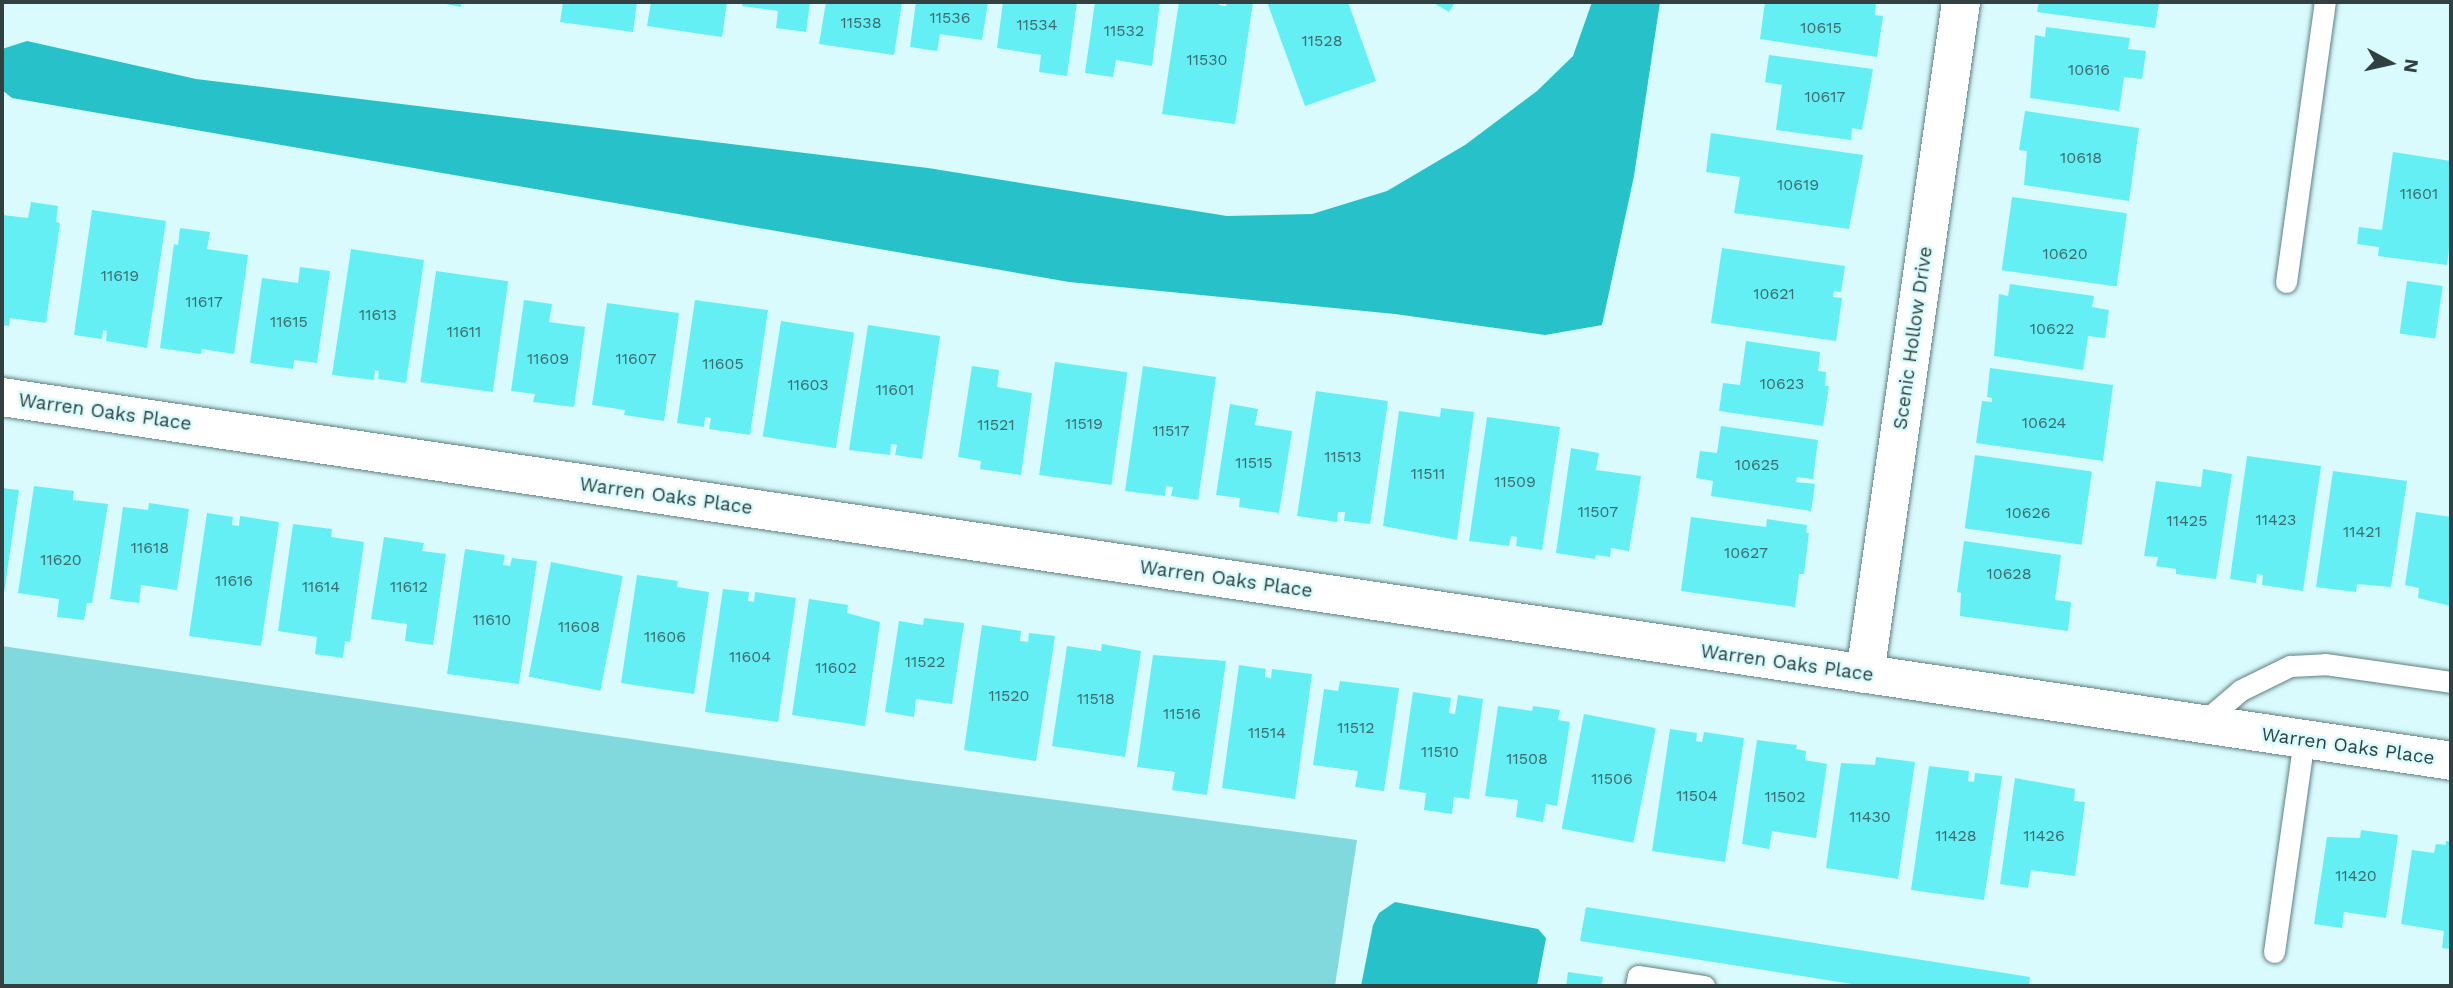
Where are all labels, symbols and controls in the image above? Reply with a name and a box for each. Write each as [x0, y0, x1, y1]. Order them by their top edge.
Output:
house number: 11536 [930, 8, 970, 28]
house number: 11538 [841, 13, 881, 33]
house number: 11534 [1017, 15, 1057, 35]
house number: 10615 [1800, 18, 1842, 38]
house number: 11532 [1104, 21, 1144, 41]
north arrow [2355, 28, 2425, 98]
house number: 11528 [1302, 31, 1342, 51]
house number: 11530 [1186, 50, 1228, 70]
text: N [2399, 57, 2424, 75]
house number: 10616 [2068, 60, 2110, 80]
house number: 10617 [1804, 87, 1846, 107]
house number: 10618 [2060, 148, 2102, 168]
house number: 10619 [1777, 175, 1819, 195]
house number: 11601 [2400, 184, 2438, 204]
house number: 10620 [2042, 244, 2088, 264]
street label: Scenic Hollow Drive [1889, 245, 1937, 431]
house number: 11619 [101, 266, 139, 286]
house number: 10621 [1753, 284, 1795, 304]
house number: 11617 [185, 292, 223, 312]
house number: 11613 [359, 305, 397, 325]
house number: 11615 [270, 312, 308, 332]
house number: 10622 [2030, 319, 2074, 339]
house number: 11611 [447, 322, 481, 342]
house number: 11609 [527, 349, 569, 369]
house number: 11607 [616, 349, 656, 369]
house number: 11605 [702, 354, 744, 374]
house number: 10623 [1760, 374, 1804, 394]
house number: 11603 [787, 375, 829, 395]
house number: 11601 [876, 380, 914, 400]
street label: Warren Oaks Place [17, 389, 193, 435]
house number: 10624 [2022, 413, 2066, 433]
house number: 11519 [1065, 414, 1103, 434]
house number: 11521 [977, 415, 1015, 435]
house number: 11517 [1152, 421, 1190, 441]
house number: 11513 [1324, 447, 1362, 467]
house number: 11515 [1235, 453, 1273, 473]
house number: 10625 [1735, 455, 1779, 475]
house number: 11511 [1411, 464, 1445, 484]
house number: 11509 [1494, 472, 1536, 492]
street label: Warren Oaks Place [578, 473, 754, 519]
house number: 11507 [1578, 502, 1618, 522]
house number: 10626 [2006, 503, 2050, 523]
house number: 11423 [2256, 510, 2296, 530]
house number: 11425 [2167, 511, 2207, 531]
house number: 11421 [2343, 522, 2381, 542]
house number: 11618 [131, 538, 169, 558]
house number: 10627 [1724, 543, 1768, 563]
house number: 11620 [40, 550, 82, 570]
street label: Warren Oaks Place [1138, 556, 1314, 602]
house number: 10628 [1986, 564, 2032, 584]
house number: 11616 [215, 571, 253, 591]
house number: 11614 [302, 577, 340, 597]
house number: 11612 [390, 577, 428, 597]
house number: 11610 [473, 610, 511, 630]
house number: 11608 [558, 617, 600, 637]
house number: 11606 [644, 627, 686, 647]
street label: Warren Oaks Place [1699, 640, 1875, 686]
house number: 11604 [729, 647, 771, 667]
house number: 11522 [905, 652, 945, 672]
house number: 11602 [815, 658, 857, 678]
house number: 11520 [988, 686, 1030, 706]
house number: 11518 [1077, 689, 1115, 709]
house number: 11516 [1163, 704, 1201, 724]
house number: 11512 [1337, 718, 1375, 738]
house number: 11514 [1248, 723, 1286, 743]
street label: Warren Oaks Place [2260, 723, 2436, 769]
house number: 11510 [1421, 742, 1459, 762]
house number: 11508 [1506, 749, 1548, 769]
house number: 11506 [1591, 769, 1633, 789]
house number: 11504 [1676, 786, 1718, 806]
house number: 11502 [1764, 787, 1806, 807]
house number: 11430 [1849, 807, 1891, 827]
house number: 11428 [1935, 826, 1977, 846]
house number: 11426 [2023, 826, 2065, 846]
house number: 11420 [2335, 866, 2377, 886]

